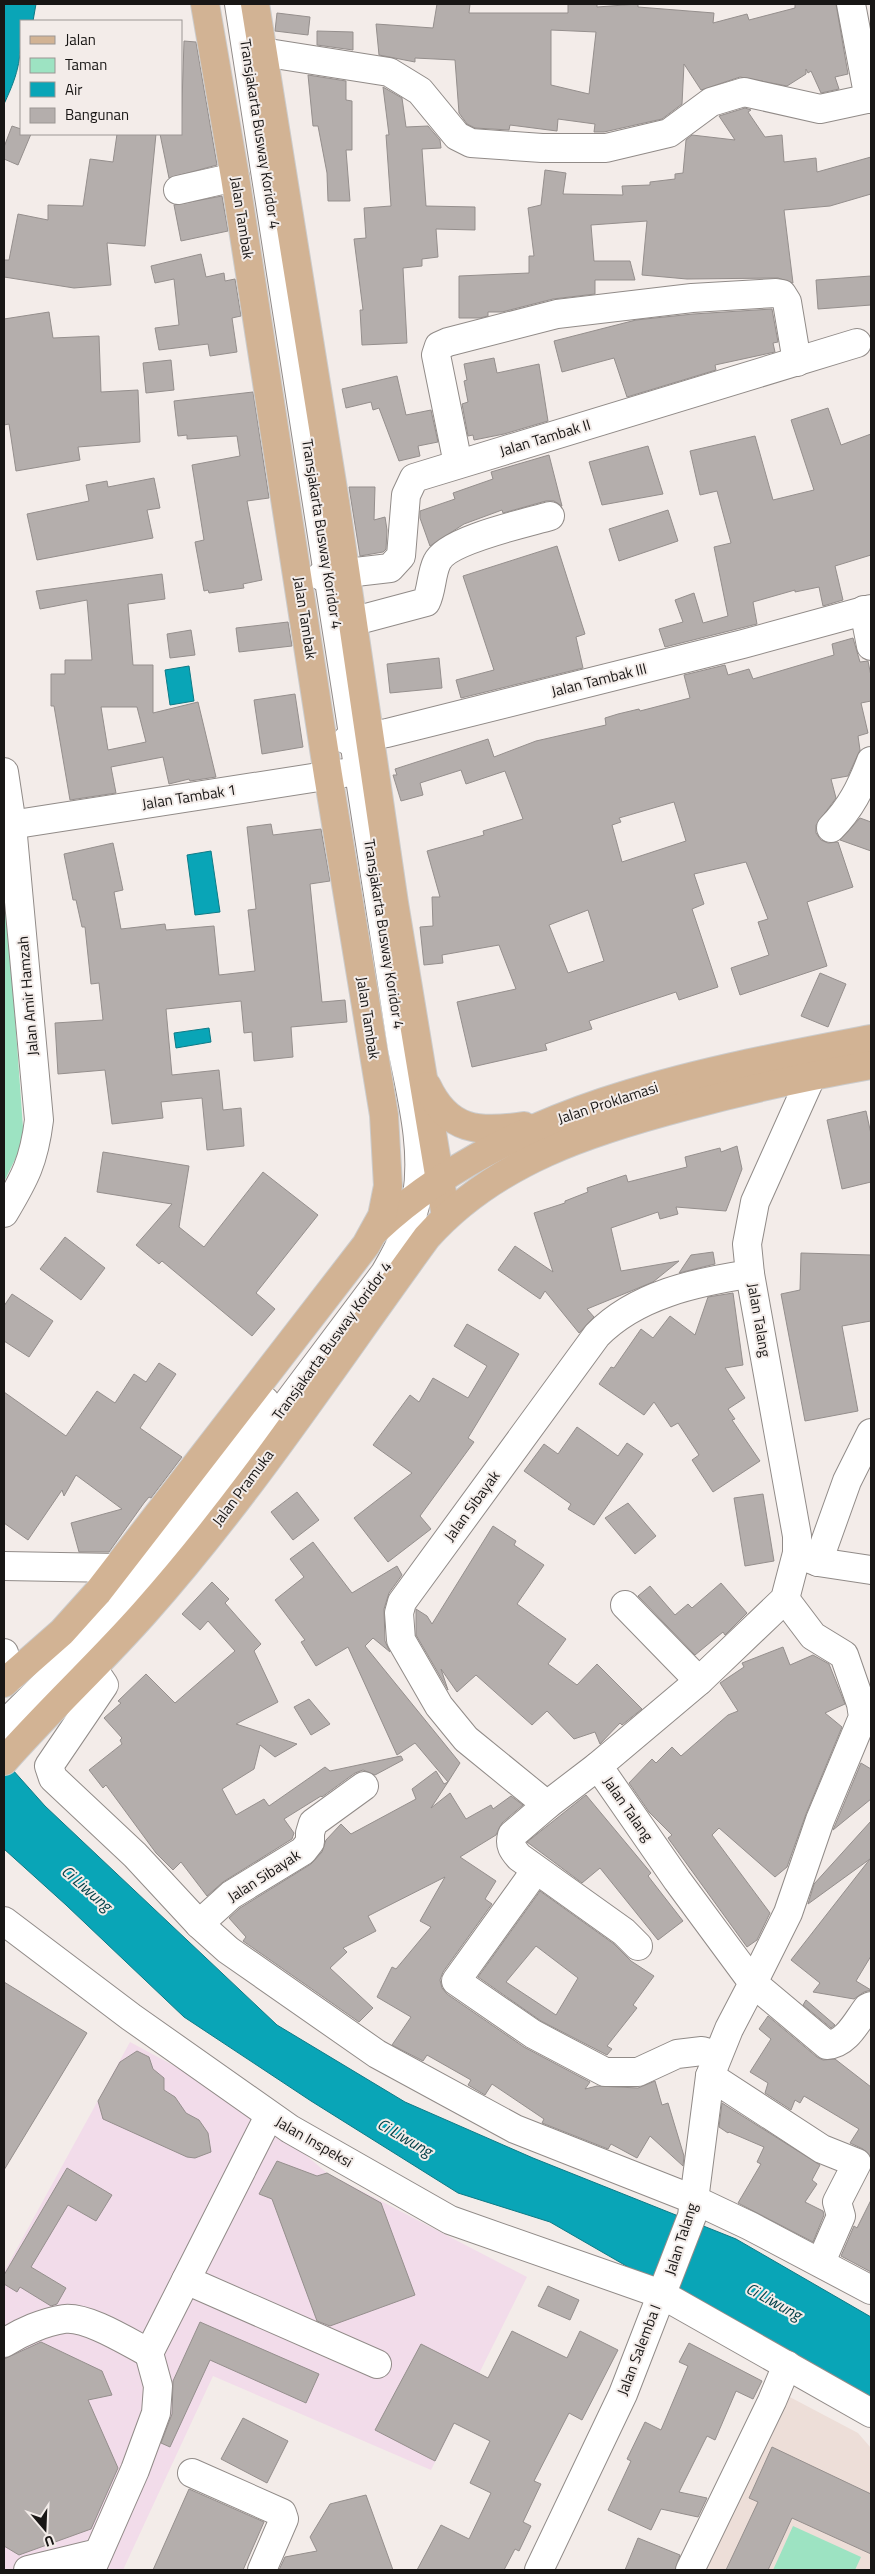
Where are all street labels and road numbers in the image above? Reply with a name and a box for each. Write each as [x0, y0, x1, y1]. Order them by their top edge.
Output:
street label: Transjakarta Busway Koridor 4 [234, 37, 287, 231]
street label: Jalan Tambak [225, 175, 260, 261]
street label: Jalan Tambak II [497, 413, 593, 462]
street label: Transjakarta Busway Koridor 4 [296, 437, 349, 631]
street label: Jalan Tambak [288, 575, 323, 661]
street label: Jalan Tambak III [549, 657, 649, 702]
street label: Jalan Tambak 1 [140, 778, 238, 815]
street label: Transjakarta Busway Koridor 4 [358, 837, 411, 1031]
street label: Jalan Amir Hamzah [11, 935, 44, 1057]
street label: Jalan Tambak [351, 975, 386, 1061]
street label: Jalan Proklamasi [555, 1075, 661, 1130]
street label: Transjakarta Busway Koridor 4 [266, 1256, 397, 1425]
street label: Jalan Talang [742, 1281, 777, 1359]
street label: Jalan Pramuka [206, 1444, 279, 1531]
street label: Jalan Sibayak [438, 1465, 505, 1546]
street label: Jalan Talang [597, 1771, 660, 1846]
street label: Jalan Sibayak [223, 1843, 305, 1908]
street label: Jalan Inspeksi [271, 2110, 357, 2173]
street label: Jalan Talang [658, 2199, 703, 2278]
street label: Jalan Salemba I [611, 2301, 666, 2399]

